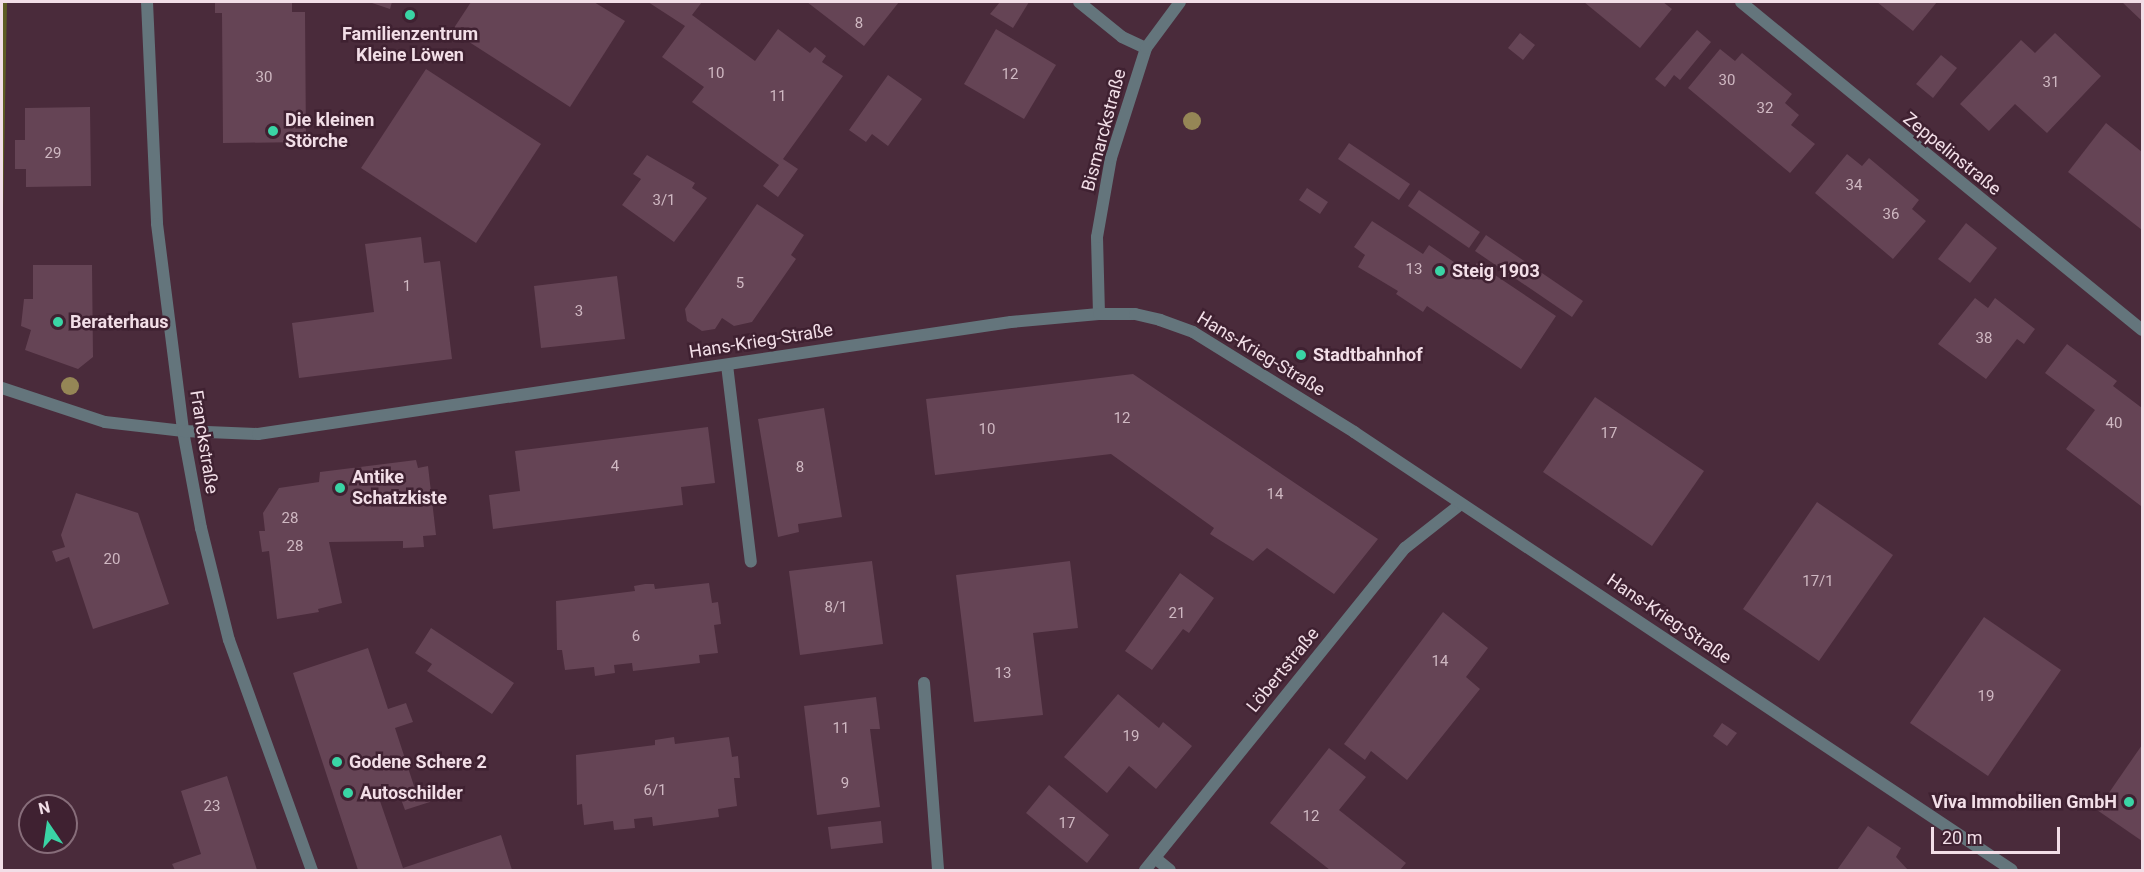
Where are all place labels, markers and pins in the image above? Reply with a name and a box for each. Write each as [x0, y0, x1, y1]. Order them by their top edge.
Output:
marker: Familienzentrum Kleine Löwen [403, 8, 417, 22]
place label: Familienzentrum Kleine Löwen [342, 24, 478, 66]
place label: Die kleinen Störche [285, 110, 374, 152]
marker: Die kleinen Störche [266, 124, 280, 138]
place label: Steig 1903 [1452, 260, 1540, 282]
marker: Steig 1903 [1433, 264, 1447, 278]
place label: Beraterhaus [70, 311, 169, 333]
marker: Beraterhaus [51, 315, 65, 329]
place label: Stadtbahnhof [1313, 344, 1423, 366]
marker: Stadtbahnhof [1294, 348, 1308, 362]
place label: Antike Schatzkiste [352, 467, 447, 510]
marker: Antike Schatzkiste [333, 481, 347, 495]
place label: Godene Schere 2 [349, 751, 487, 773]
marker: Godene Schere 2 [330, 755, 344, 769]
place label: Autoschilder [360, 782, 463, 804]
marker: Autoschilder [341, 786, 355, 800]
place label: Viva Immobilien GmbH [1931, 791, 2117, 813]
marker: Viva Immobilien GmbH [2122, 795, 2136, 809]

